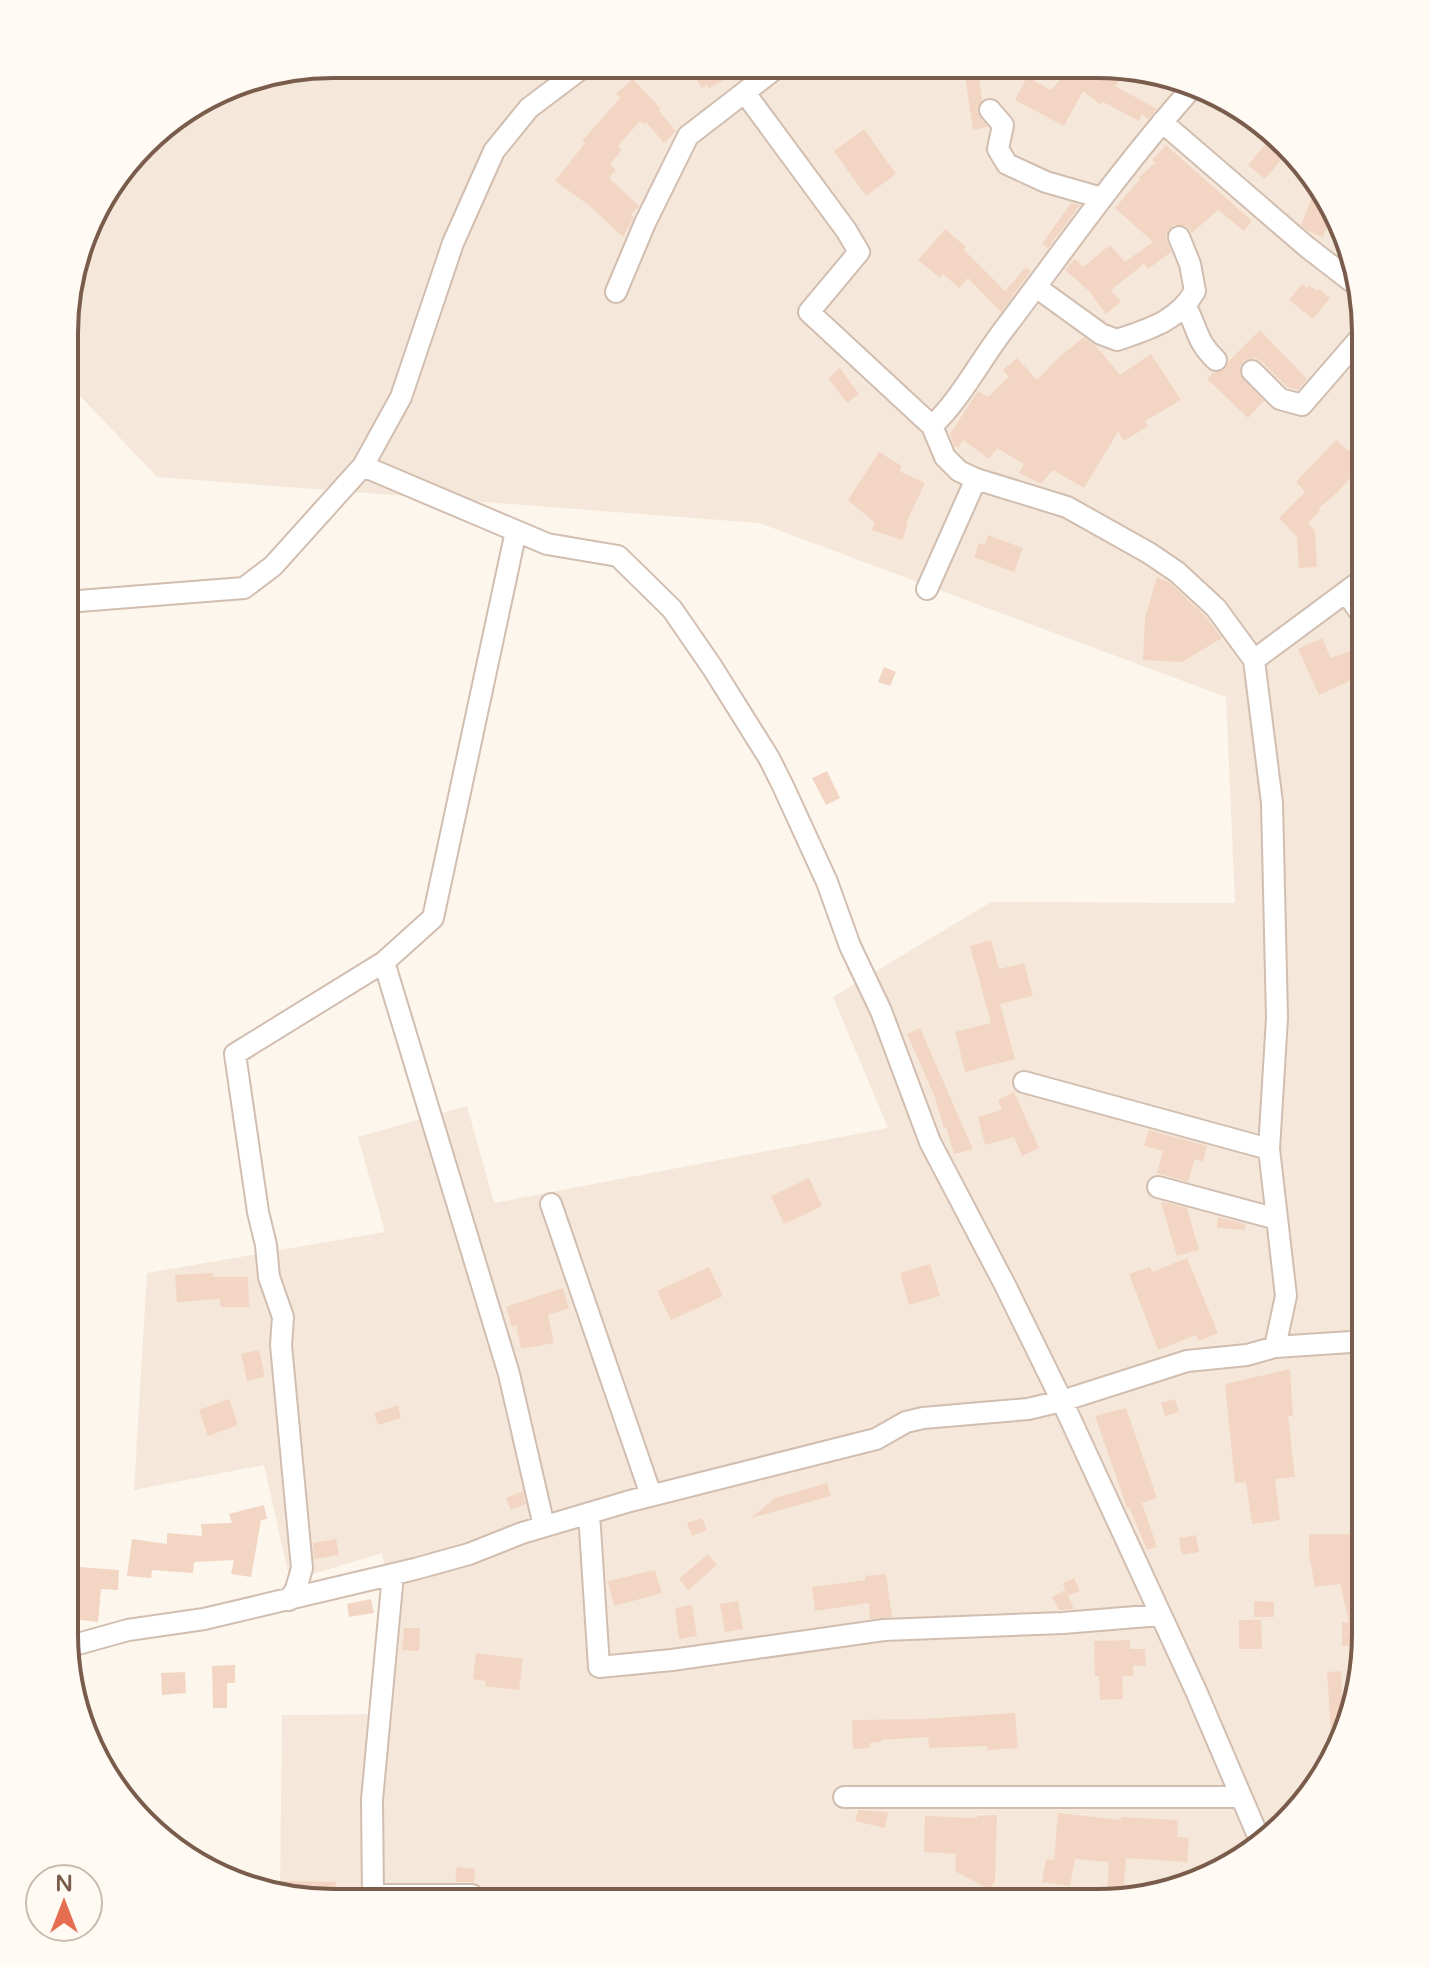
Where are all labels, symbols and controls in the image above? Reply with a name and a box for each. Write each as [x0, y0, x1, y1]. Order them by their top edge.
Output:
north arrow [24, 1863, 104, 1943]
text: N [55, 1871, 73, 1897]

